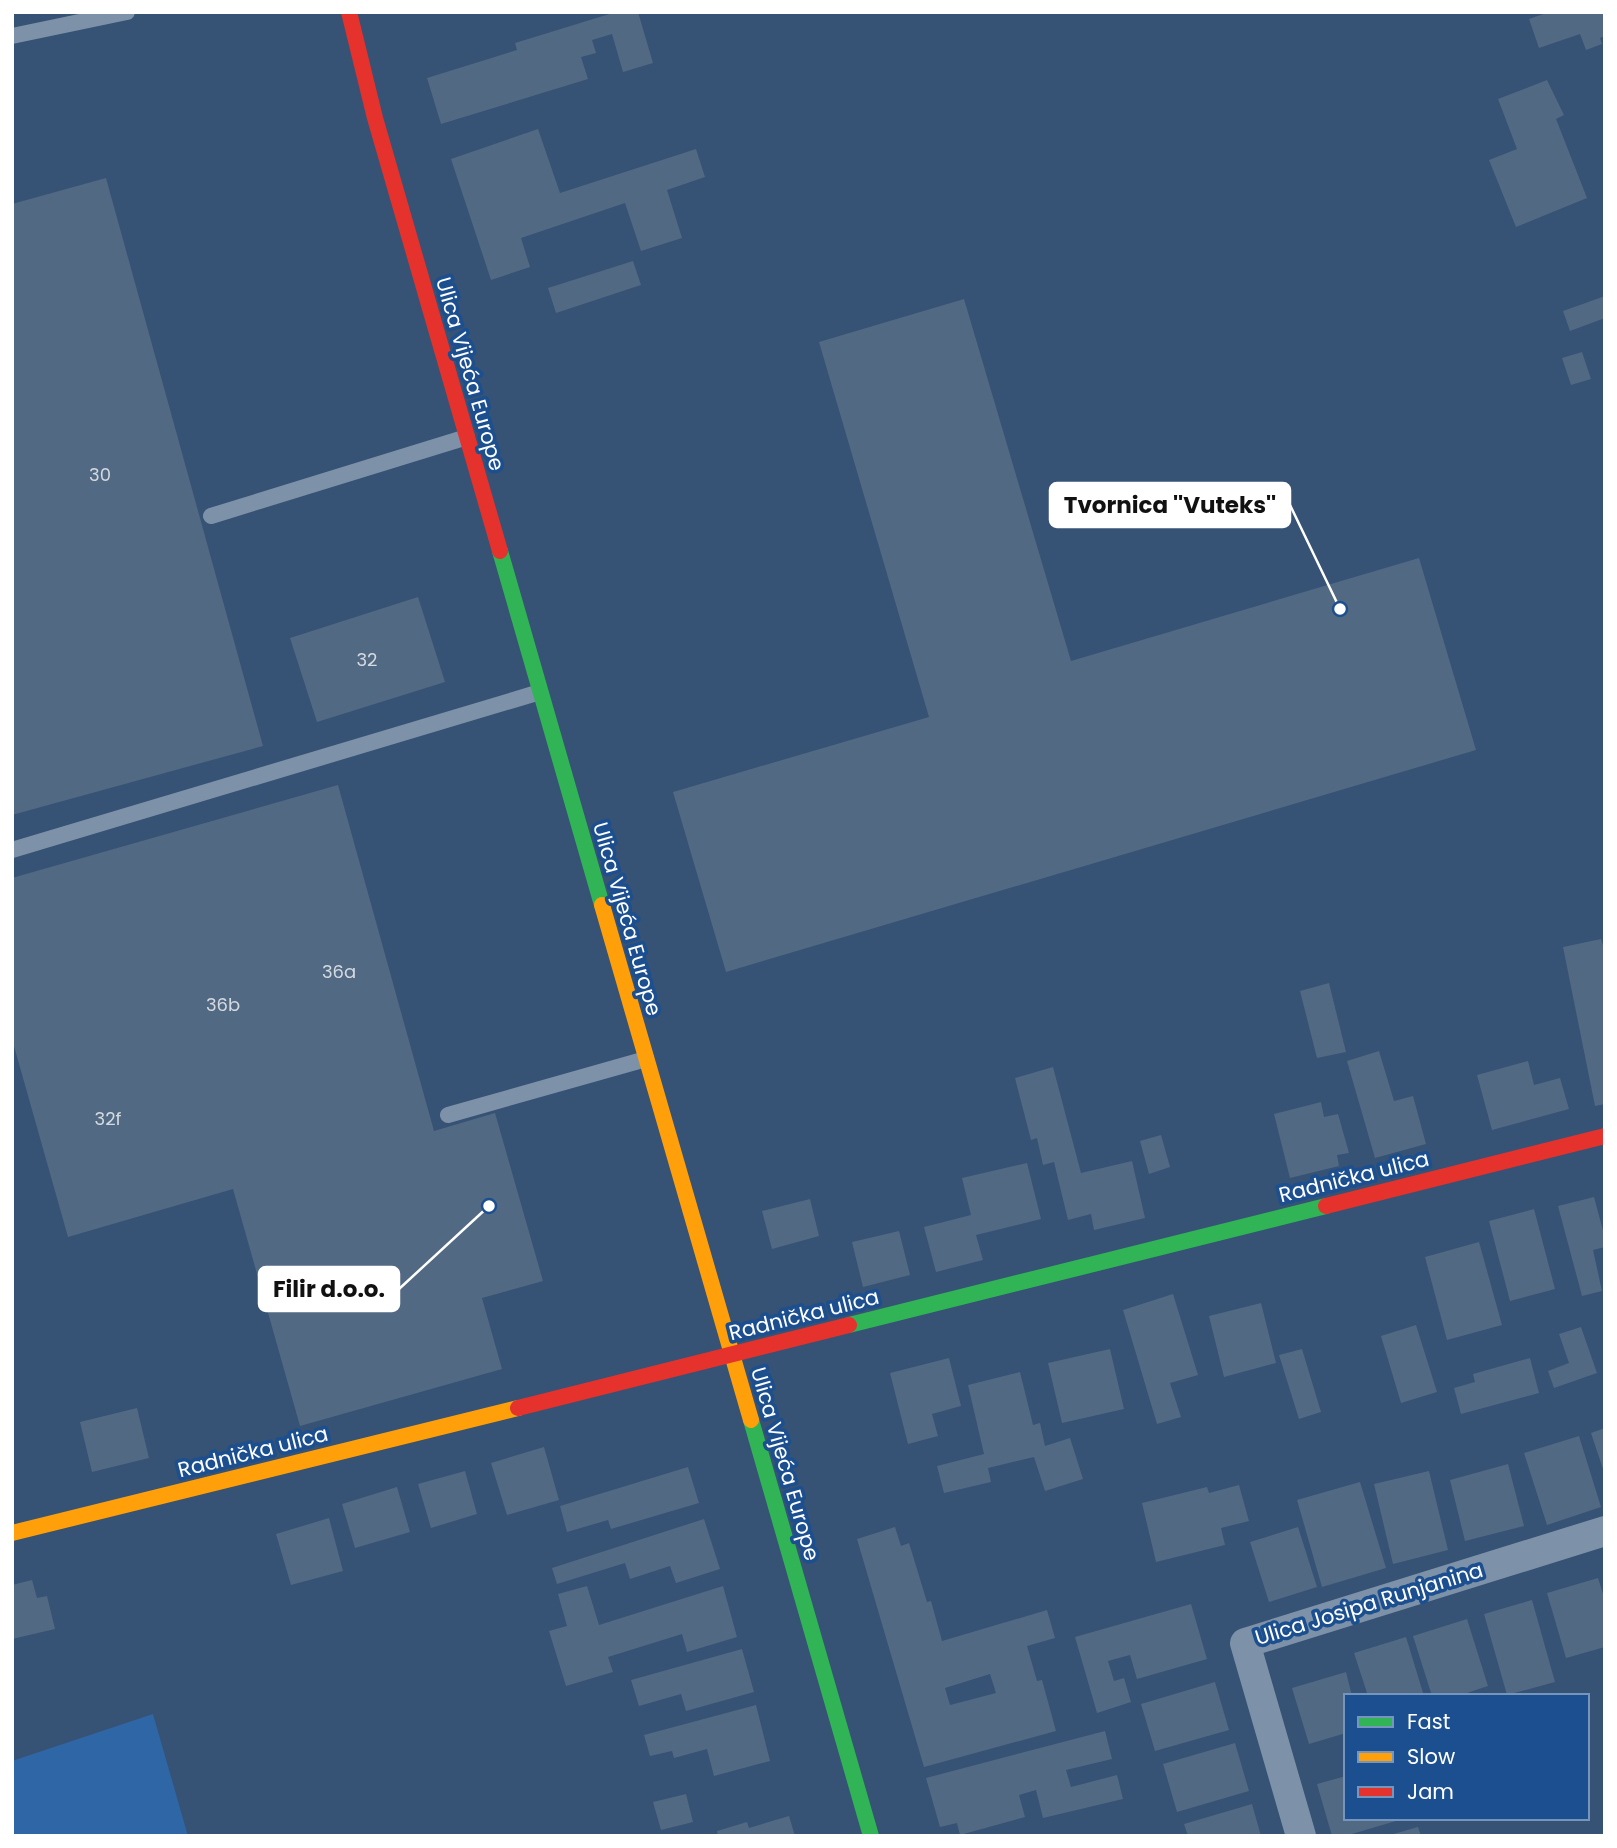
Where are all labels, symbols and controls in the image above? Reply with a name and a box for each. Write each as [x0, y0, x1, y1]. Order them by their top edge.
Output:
street label: Ulica Vijeća Europe [429, 274, 512, 474]
house number: 30 [89, 462, 111, 487]
callout: Tvornica ''Vuteks'' [1050, 483, 1290, 527]
text: Tvornica ''Vuteks'' [1064, 489, 1276, 521]
house number: 32 [357, 647, 377, 672]
street label: Ulica Vijeća Europe [586, 819, 669, 1019]
house number: 36a [322, 959, 356, 984]
house number: 36b [206, 992, 240, 1017]
house number: 32f [95, 1106, 122, 1131]
street label: Radnička ulica [1276, 1144, 1432, 1209]
callout: Filir d.o.o. [259, 1267, 399, 1311]
text: Filir d.o.o. [273, 1273, 385, 1305]
street label: Radnička ulica [726, 1282, 882, 1347]
street label: Ulica Vijeća Europe [744, 1364, 827, 1564]
street label: Radnička ulica [175, 1419, 331, 1484]
street label: Ulica Josipa Runjanina [1251, 1555, 1486, 1652]
legend [1344, 1694, 1589, 1820]
text: Fast [1407, 1707, 1450, 1736]
text: Slow [1407, 1742, 1455, 1771]
text: Jam [1407, 1777, 1454, 1806]

